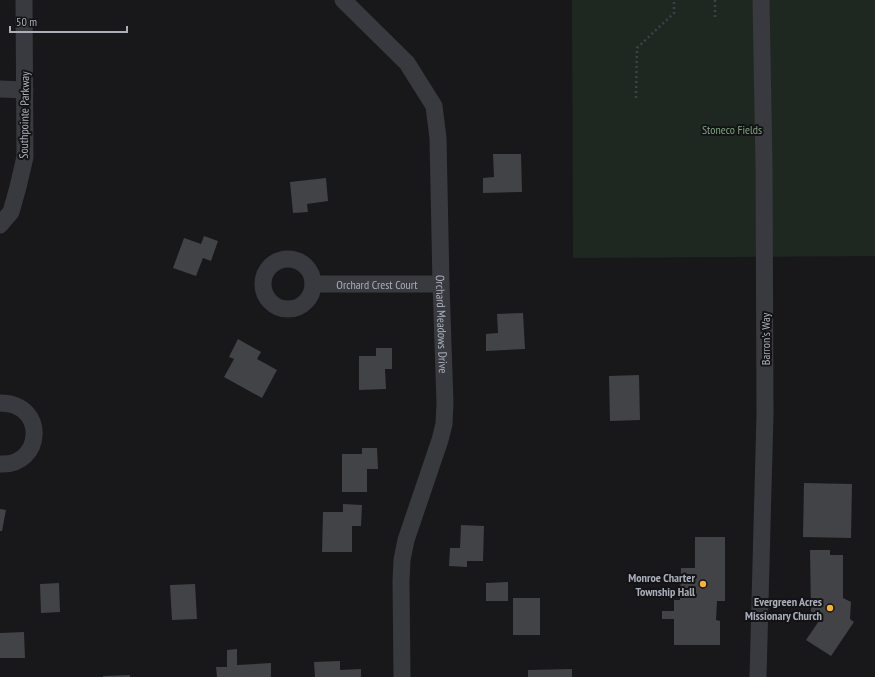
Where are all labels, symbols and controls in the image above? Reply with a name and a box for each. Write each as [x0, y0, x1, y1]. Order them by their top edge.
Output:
scale bar [10, 8, 127, 34]
text: 50 m [16, 14, 37, 29]
street label: Southpointe Parkway [16, 71, 32, 159]
park label: Stoneco Fields [702, 122, 762, 137]
street label: Orchard Meadows Drive [433, 275, 452, 374]
street label: Orchard Crest Court [336, 277, 418, 292]
street label: Barron's Way [758, 312, 773, 365]
place label: Monroe Charter Township Hall [628, 570, 695, 599]
marker: Monroe Charter Township Hall [698, 579, 708, 589]
place label: Evergreen Acres Missionary Church [745, 594, 822, 623]
marker: Evergreen Acres Missionary Church [825, 603, 835, 613]

